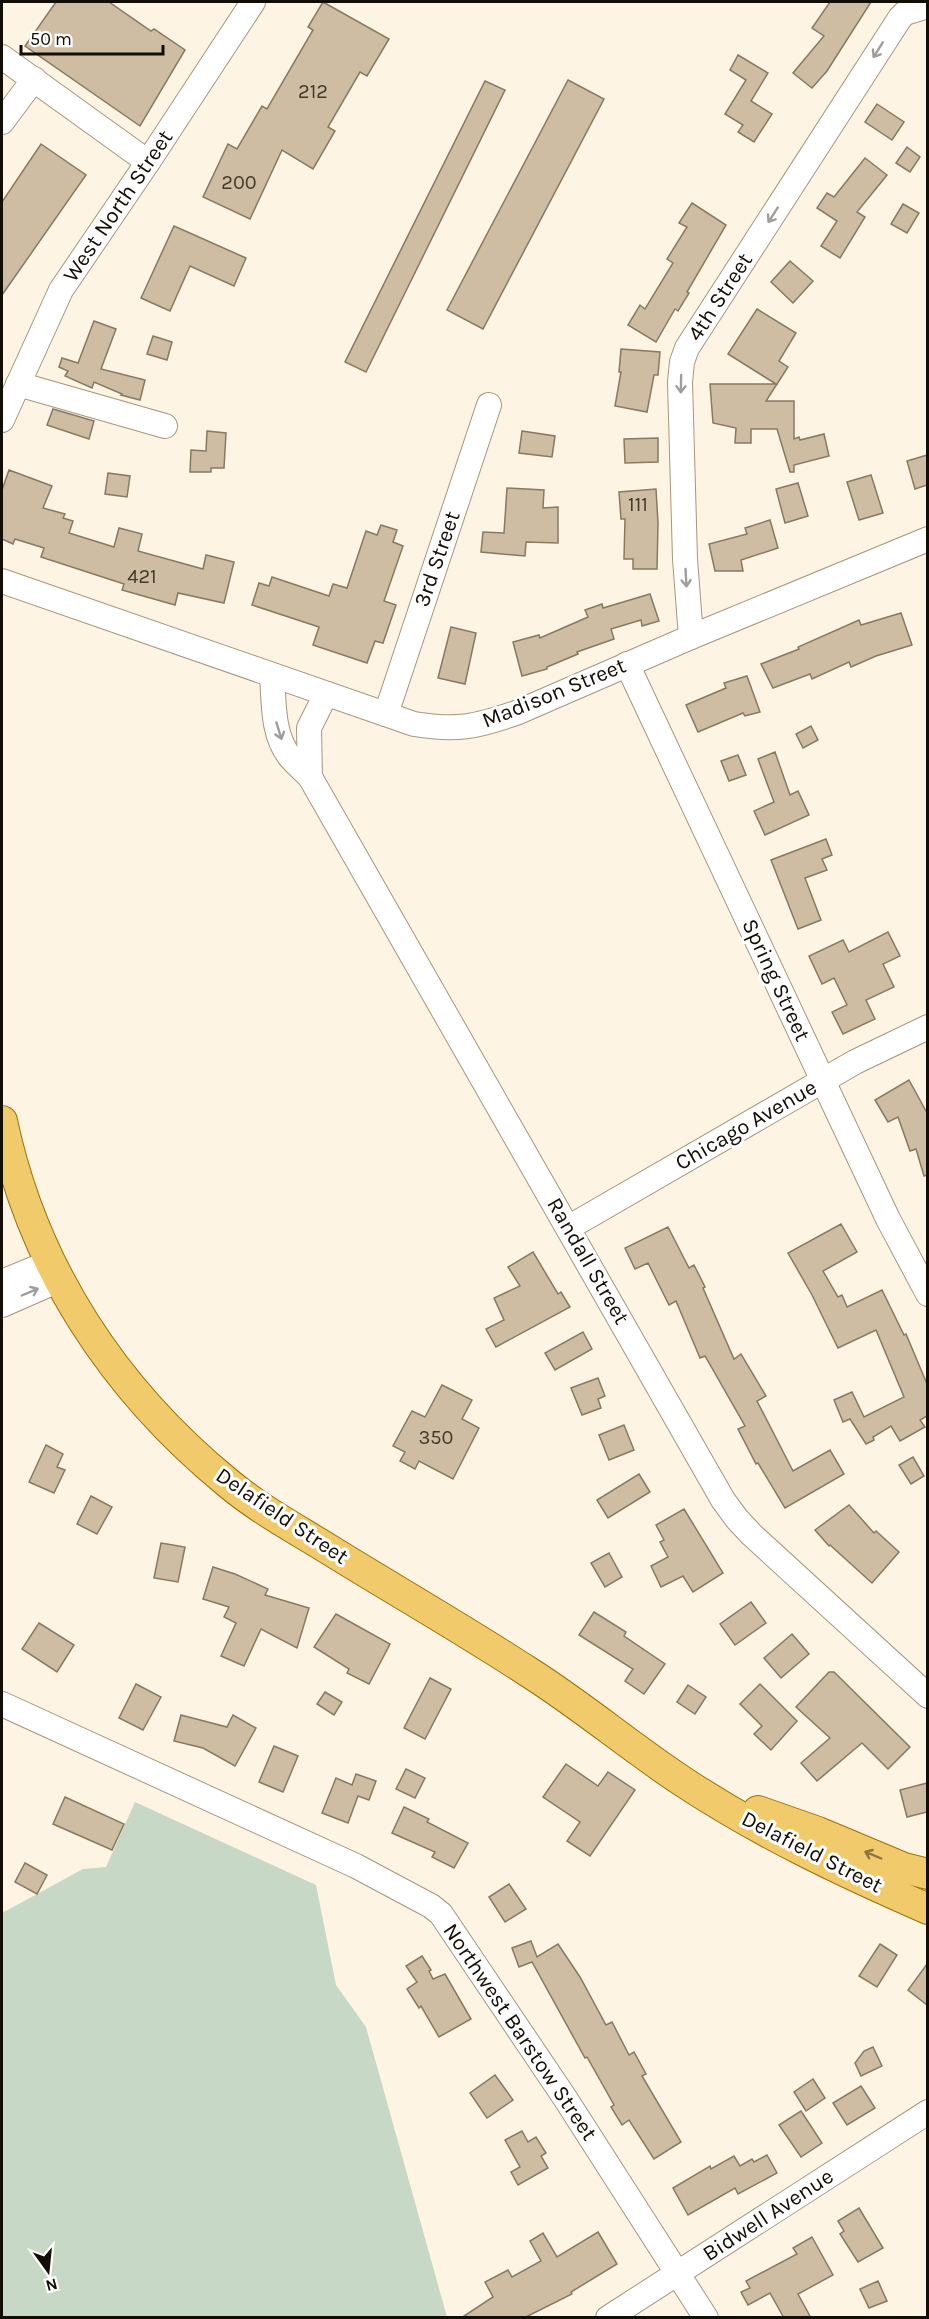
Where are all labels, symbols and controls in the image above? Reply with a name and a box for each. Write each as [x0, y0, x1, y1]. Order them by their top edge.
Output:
scale bar [21, 18, 164, 56]
text: 50 m [30, 28, 72, 50]
one-way arrow [871, 42, 884, 59]
house number: 212 [298, 80, 328, 103]
street label: West North Street [58, 125, 178, 287]
house number: 200 [221, 171, 257, 194]
one-way arrow [766, 206, 778, 223]
street label: 4th Street [682, 248, 758, 346]
one-way arrow [675, 373, 687, 393]
house number: 111 [628, 493, 648, 516]
street label: 3rd Street [408, 508, 466, 610]
house number: 421 [127, 565, 157, 588]
one-way arrow [681, 568, 692, 588]
street label: Madison Street [478, 652, 630, 734]
one-way arrow [274, 721, 285, 740]
street label: Spring Street [736, 915, 816, 1045]
street label: Chicago Avenue [671, 1074, 821, 1176]
street label: Randall Street [541, 1193, 635, 1329]
one-way arrow [21, 1286, 39, 1297]
house number: 350 [419, 1426, 453, 1449]
street label: Delafield Street [211, 1462, 353, 1570]
street label: Delafield Street [737, 1805, 887, 1899]
one-way arrow [864, 1849, 882, 1860]
street label: Northwest Barstow Street [438, 1919, 602, 2145]
street label: Bidwell Avenue [698, 2163, 838, 2267]
north arrow [18, 2241, 78, 2301]
text: N [44, 2274, 60, 2296]

